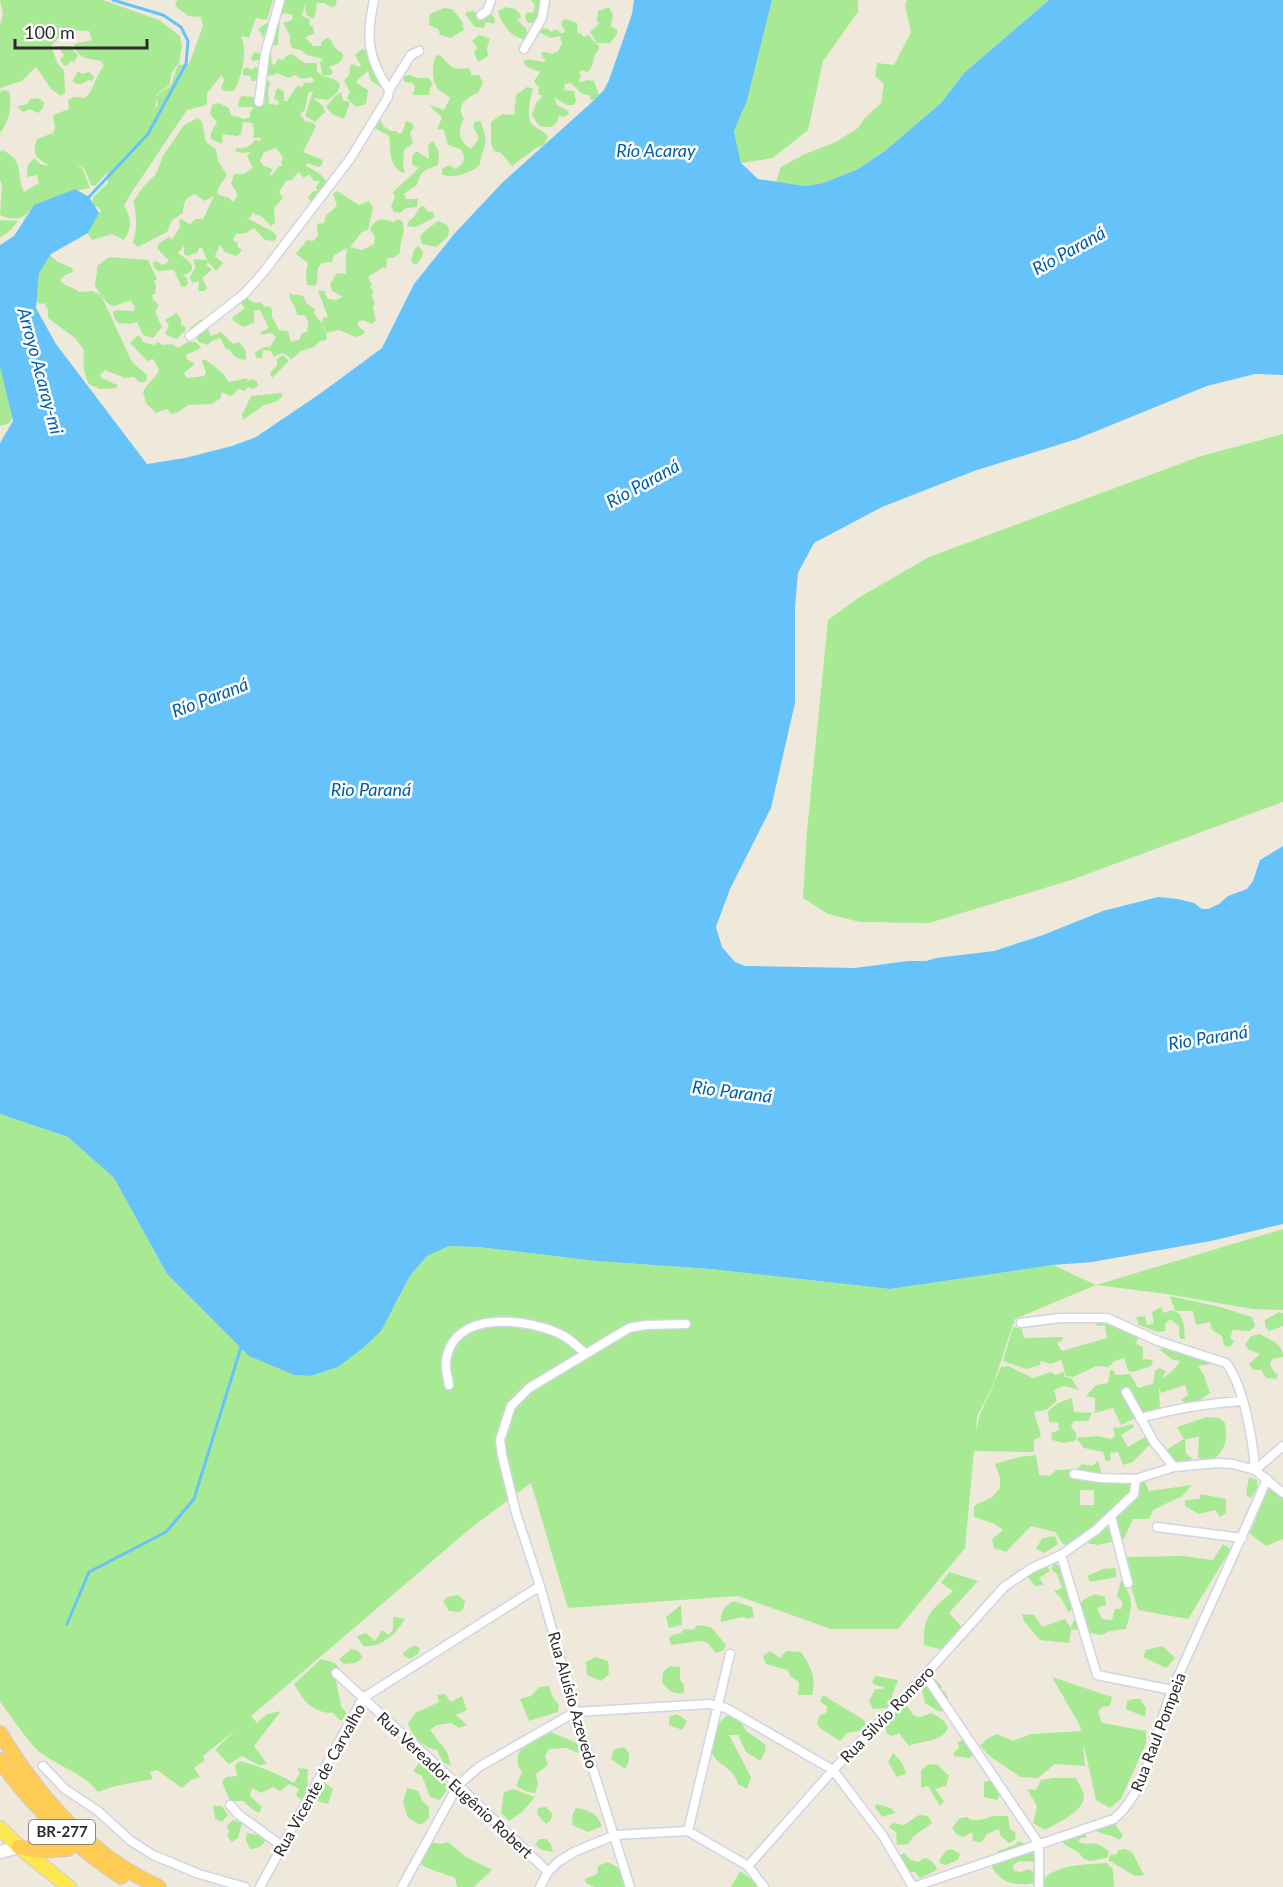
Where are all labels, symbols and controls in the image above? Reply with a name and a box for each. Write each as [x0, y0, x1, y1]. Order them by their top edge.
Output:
scale bar [15, 12, 147, 50]
text: 100 m [24, 21, 75, 43]
water label: Río Acaray [616, 139, 696, 161]
water label: Río Paraná [1028, 221, 1110, 279]
water label: Arroyo Acaray-mi [13, 304, 68, 437]
water label: Río Paraná [602, 454, 684, 512]
water label: Río Paraná [168, 672, 252, 722]
water label: Rio Paraná [331, 778, 412, 800]
water label: Rio Paraná [1166, 1020, 1250, 1054]
water label: Rio Paraná [691, 1075, 774, 1107]
street label: Rua Aluísio Azevedo [545, 1629, 602, 1771]
street label: Rua Silvio Romero [836, 1661, 938, 1766]
street label: Rua Raul Pompeia [1126, 1670, 1189, 1794]
street label: Rua Vicente de Carvalho [269, 1700, 368, 1859]
street label: Rua Vereador Eugênio Robert [374, 1708, 537, 1862]
road number: BR-277 [29, 1820, 95, 1844]

